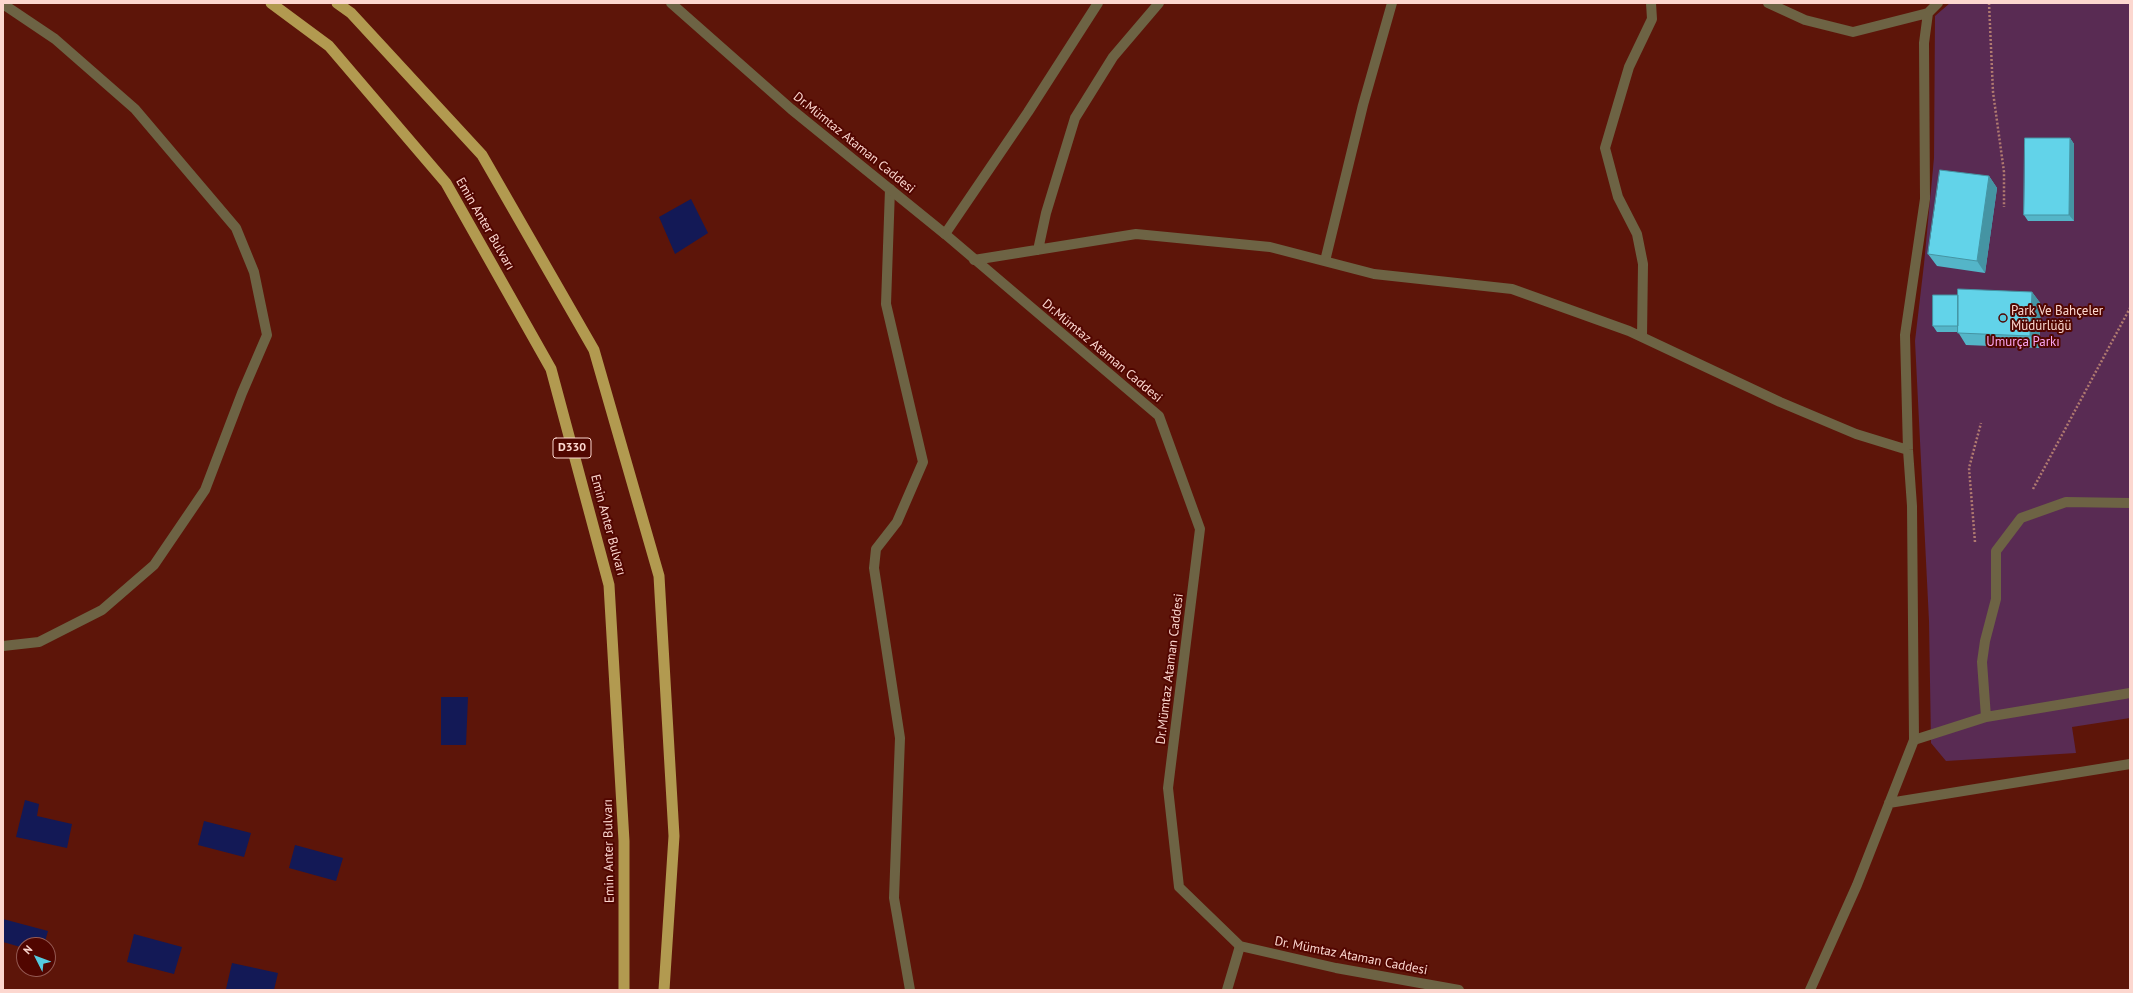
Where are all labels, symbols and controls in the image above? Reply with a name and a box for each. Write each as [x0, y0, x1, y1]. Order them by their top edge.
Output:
street label: Dr.Mümtaz Ataman Caddesi [790, 89, 918, 197]
street label: Emin Anter Bulvarı [452, 175, 518, 273]
street label: Dr.Mümtaz Ataman Caddesi [1039, 296, 1165, 406]
place label: Park Ve Bahçeler Müdürlüğü [2011, 303, 2103, 334]
marker: Park Ve Bahçeler Müdürlüğü [1998, 313, 2008, 323]
park label: Umurça Parkı [1986, 334, 2060, 350]
road number: D330 [553, 438, 591, 458]
street label: Emin Anter Bulvarı [587, 473, 629, 577]
street label: Dr.Mümtaz Ataman Caddesi [1153, 593, 1187, 745]
street label: Emin Anter Bulvarı [600, 799, 618, 903]
street label: Dr. Mümtaz Ataman Caddesi [1273, 934, 1429, 978]
north arrow [16, 937, 56, 977]
text: N [20, 942, 35, 957]

